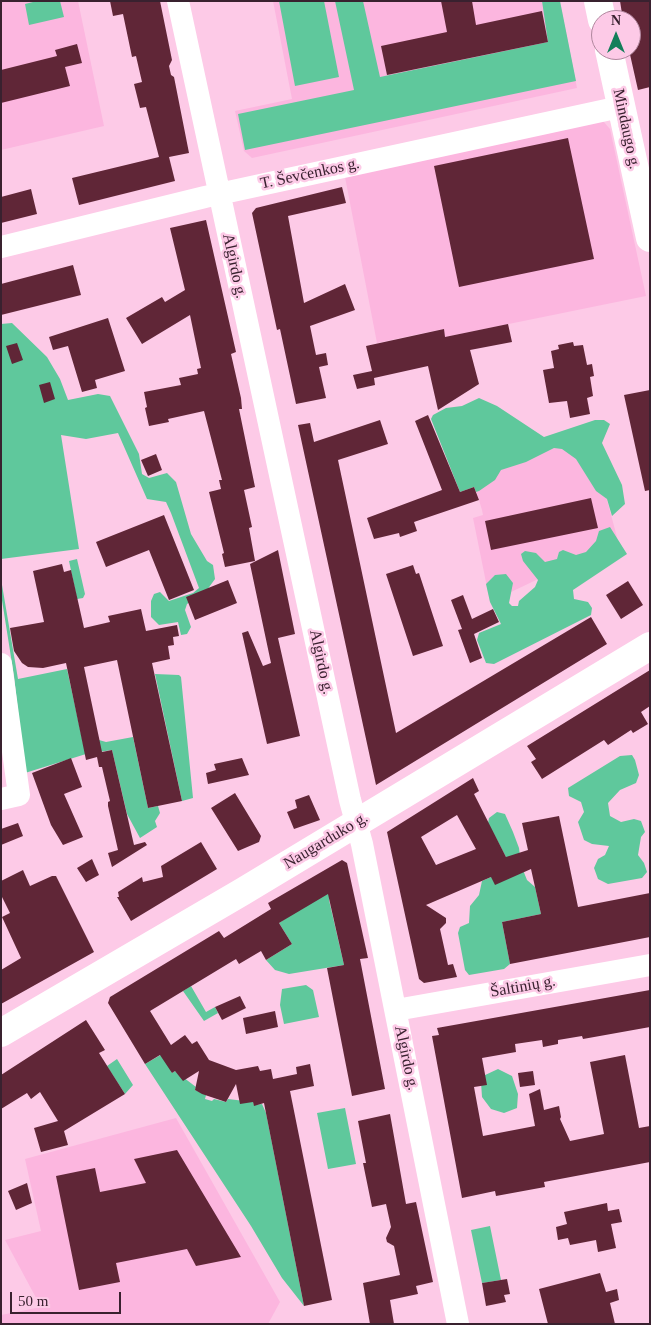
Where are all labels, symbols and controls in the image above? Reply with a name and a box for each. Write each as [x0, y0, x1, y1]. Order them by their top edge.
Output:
north arrow [591, 10, 641, 60]
text: N [611, 13, 621, 28]
street label: Mindaugo g. [608, 87, 644, 171]
street label: T. Ševčenkos g. [259, 154, 361, 194]
street label: Algirdo g. [218, 232, 250, 300]
street label: Algirdo g. [305, 628, 337, 696]
street label: Naugarduko g. [280, 808, 372, 874]
street label: Šaltinių g. [489, 972, 557, 1002]
street label: Algirdo g. [390, 1024, 422, 1092]
scale bar [12, 1282, 124, 1314]
text: 50 m [18, 1293, 48, 1309]

